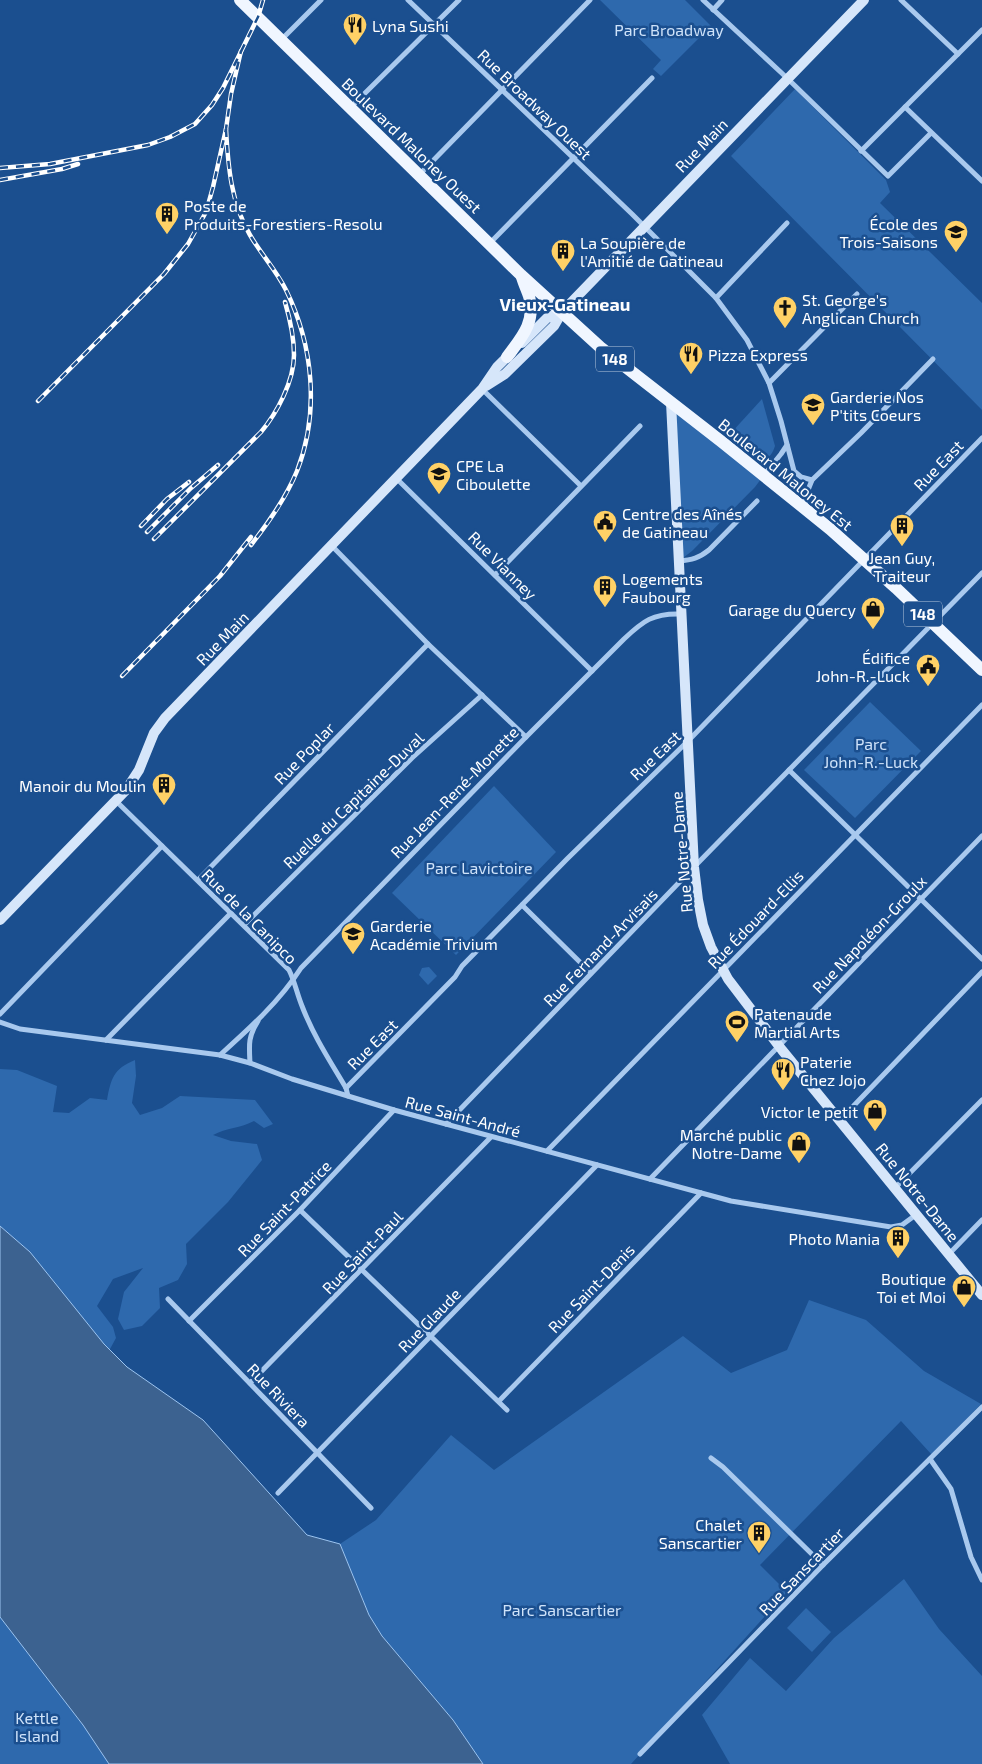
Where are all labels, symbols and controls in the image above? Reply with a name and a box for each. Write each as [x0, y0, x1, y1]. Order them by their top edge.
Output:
restaurant icon: Lyna Sushi [342, 12, 368, 46]
place label: Lyna Sushi [372, 16, 449, 35]
park label: Parc Broadway [614, 20, 724, 39]
street label: Rue Broadway Ouest [474, 45, 596, 163]
street label: Boulevard Maloney Ouest [338, 73, 486, 217]
street label: Rue Main [671, 114, 731, 176]
place label: Poste de Produits-Forestiers-Resolu [184, 196, 383, 233]
building icon: Poste de Produits-Forestiers-Resolu [154, 201, 180, 235]
place label: École des Trois-Saisons [839, 214, 938, 251]
school or university icon: École des Trois-Saisons [943, 219, 969, 253]
place label: La Soupière de l'Amitié de Gatineau [580, 233, 723, 270]
building icon: La Soupière de l'Amitié de Gatineau [550, 238, 576, 272]
place label: St. George's Anglican Church [802, 290, 919, 327]
district label: Vieux-Gatineau [500, 293, 630, 315]
church icon: St. George's Anglican Church [772, 295, 798, 329]
restaurant icon: Pizza Express [678, 341, 704, 375]
place label: Pizza Express [708, 345, 808, 364]
road number: 148 [596, 346, 634, 372]
place label: Garderie Nos P'tits Coeurs [830, 387, 924, 424]
school or university icon: Garderie Nos P'tits Coeurs [800, 392, 826, 426]
street label: Boulevard Maloney Est [715, 414, 857, 534]
street label: Rue East [909, 436, 967, 494]
place label: CPE La Ciboulette [456, 456, 531, 493]
school or university icon: CPE La Ciboulette [426, 461, 452, 495]
place label: Centre des Aînés de Gatineau [622, 504, 743, 541]
public building icon: Centre des Aînés de Gatineau [592, 509, 618, 543]
building icon: Jean Guy, Traiteur [889, 513, 915, 547]
street label: Rue Vianney [465, 527, 542, 604]
place label: Jean Guy, Traiteur [869, 548, 935, 585]
place label: Logements Faubourg [622, 569, 703, 606]
building icon: Logements Faubourg [592, 574, 618, 608]
shop icon: Garage du Quercy [860, 596, 886, 630]
place label: Garage du Quercy [728, 600, 857, 620]
road number: 148 [904, 602, 942, 626]
street label: Rue Main [192, 607, 252, 669]
place label: Édifice John-R.-Luck [816, 648, 910, 685]
public building icon: Édifice John-R.-Luck [915, 653, 941, 687]
street label: Rue Poplar [270, 718, 339, 788]
street label: Rue Jean-René-Monette [386, 722, 522, 862]
street label: Rue East [626, 726, 684, 784]
street label: Ruelle du Capitaine-Duval [279, 728, 427, 872]
park label: Parc John-R.-Luck [824, 734, 918, 771]
building icon: Manoir du Moulin [151, 772, 177, 806]
place label: Manoir du Moulin [19, 776, 146, 795]
street label: Rue Notre-Dame [666, 791, 696, 913]
park label: Parc Lavictoire [426, 858, 533, 877]
street label: Rue de la Canipco [198, 864, 302, 968]
street label: Rue Édouard-Ellis [703, 866, 807, 972]
street label: Rue Napoléon-Groulx [808, 871, 930, 997]
street label: Rue Fernand-Arvisais [539, 884, 661, 1010]
place label: Garderie Académie Trivium [370, 916, 498, 953]
school or university icon: Garderie Académie Trivium [340, 921, 366, 955]
place label: Patenaude Martial Arts [754, 1004, 840, 1041]
sports icon: Patenaude Martial Arts [724, 1009, 750, 1043]
street label: Rue East [343, 1015, 401, 1073]
place label: Paterie Chez Jojo [800, 1052, 866, 1090]
restaurant icon: Paterie Chez Jojo [770, 1057, 796, 1091]
street label: Rue Saint-André [403, 1091, 523, 1141]
shop icon: Victor le petit [862, 1098, 888, 1132]
place label: Victor le petit [761, 1102, 858, 1121]
place label: Marché public Notre-Dame [680, 1125, 782, 1162]
shop icon: Marché public Notre-Dame [786, 1130, 812, 1164]
street label: Rue Notre-Dame [872, 1139, 964, 1245]
street label: Rue Saint-Patrice [233, 1156, 335, 1260]
street label: Rue Saint-Paul [318, 1207, 406, 1297]
building icon: Photo Mania [885, 1225, 911, 1259]
place label: Photo Mania [789, 1229, 880, 1248]
street label: Rue Saint-Denis [544, 1240, 638, 1336]
place label: Boutique Toi et Moi [877, 1269, 946, 1306]
shop icon: Boutique Toi et Moi [951, 1274, 977, 1308]
street label: Rue Glaude [394, 1284, 464, 1356]
street label: Rue Riviera [244, 1359, 314, 1431]
place label: Chalet Sanscartier [659, 1515, 743, 1552]
building icon: Chalet Sanscartier [746, 1520, 772, 1554]
street label: Rue Sanscartier [754, 1523, 848, 1619]
park label: Parc Sanscartier [502, 1600, 622, 1619]
park label: Kettle Island [15, 1708, 59, 1745]

